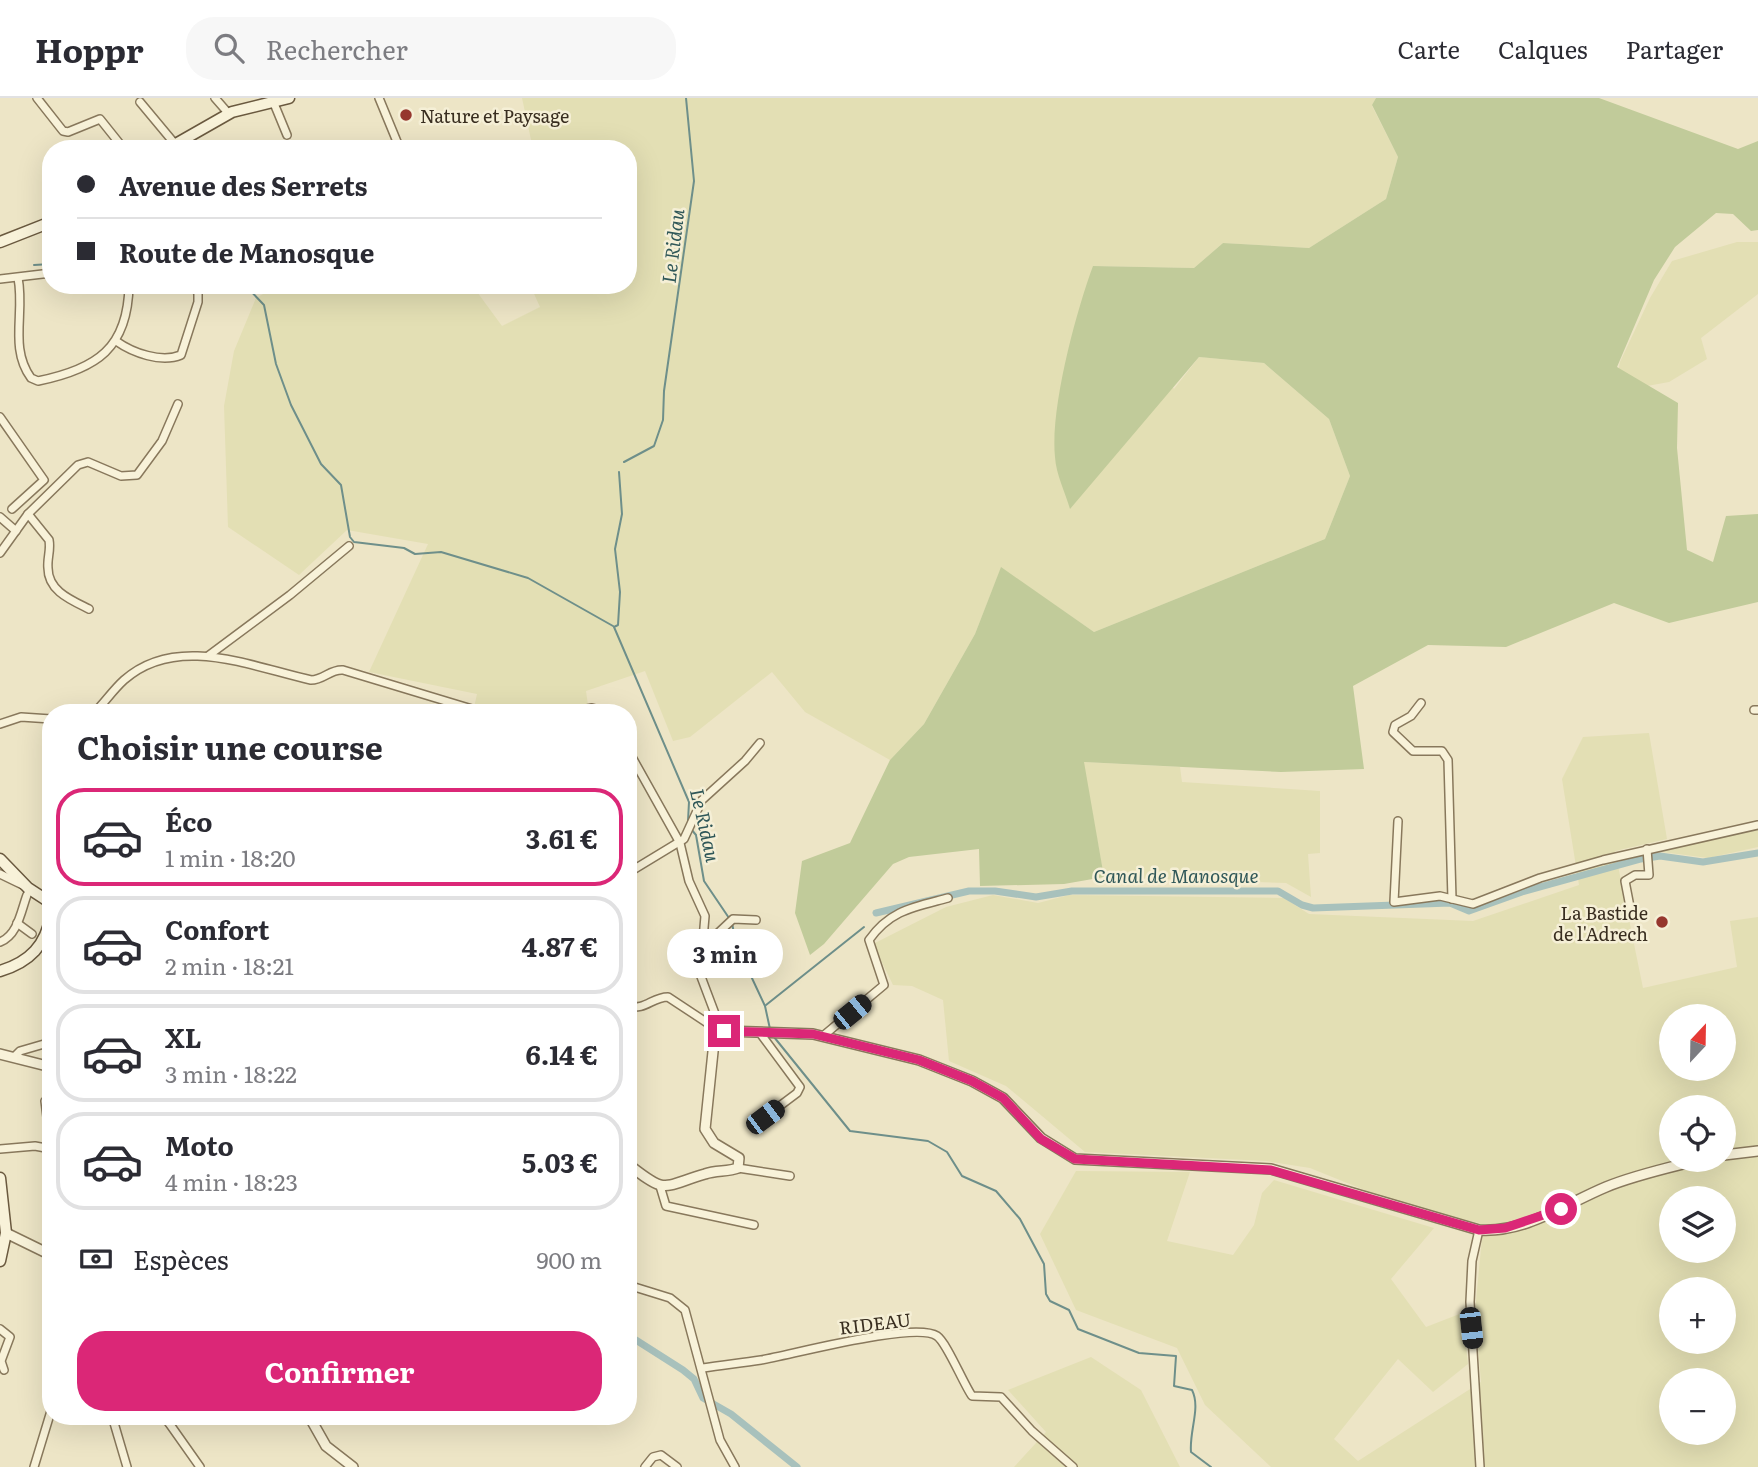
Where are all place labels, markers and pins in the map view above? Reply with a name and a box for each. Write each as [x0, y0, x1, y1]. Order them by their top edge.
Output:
place label: Nature et Paysage [420, 102, 569, 129]
marker: Nature et Paysage [398, 107, 414, 123]
place label: La Bastide de l'Adrech [1553, 899, 1648, 947]
marker: La Bastide de l'Adrech [1654, 914, 1670, 930]

